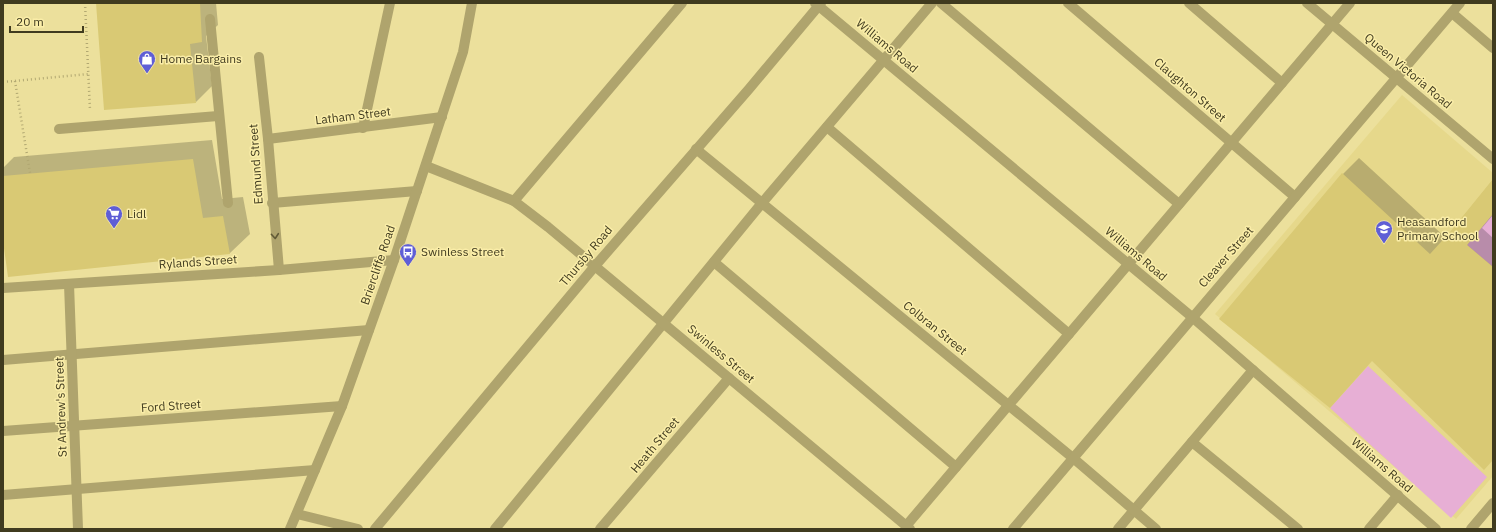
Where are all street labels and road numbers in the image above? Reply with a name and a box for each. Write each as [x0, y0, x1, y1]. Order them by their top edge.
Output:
street label: Williams Road [853, 15, 921, 76]
street label: Queen Victoria Road [1362, 30, 1455, 112]
street label: Claughton Street [1151, 54, 1229, 125]
street label: Latham Street [314, 103, 392, 128]
street label: Edmund Street [245, 123, 266, 205]
street label: Thursby Road [556, 222, 615, 289]
street label: Briercliffe Road [357, 223, 398, 307]
street label: Williams Road [1102, 223, 1170, 284]
street label: Cleaver Street [1195, 223, 1256, 290]
street label: Rylands Street [158, 251, 238, 272]
street label: Colbran Street [900, 297, 970, 358]
street label: Swinless Street [685, 321, 758, 386]
street label: St Andrew's Street [51, 357, 70, 457]
street label: Ford Street [140, 396, 202, 415]
street label: Heath Street [627, 414, 682, 476]
street label: Williams Road [1349, 434, 1416, 495]

